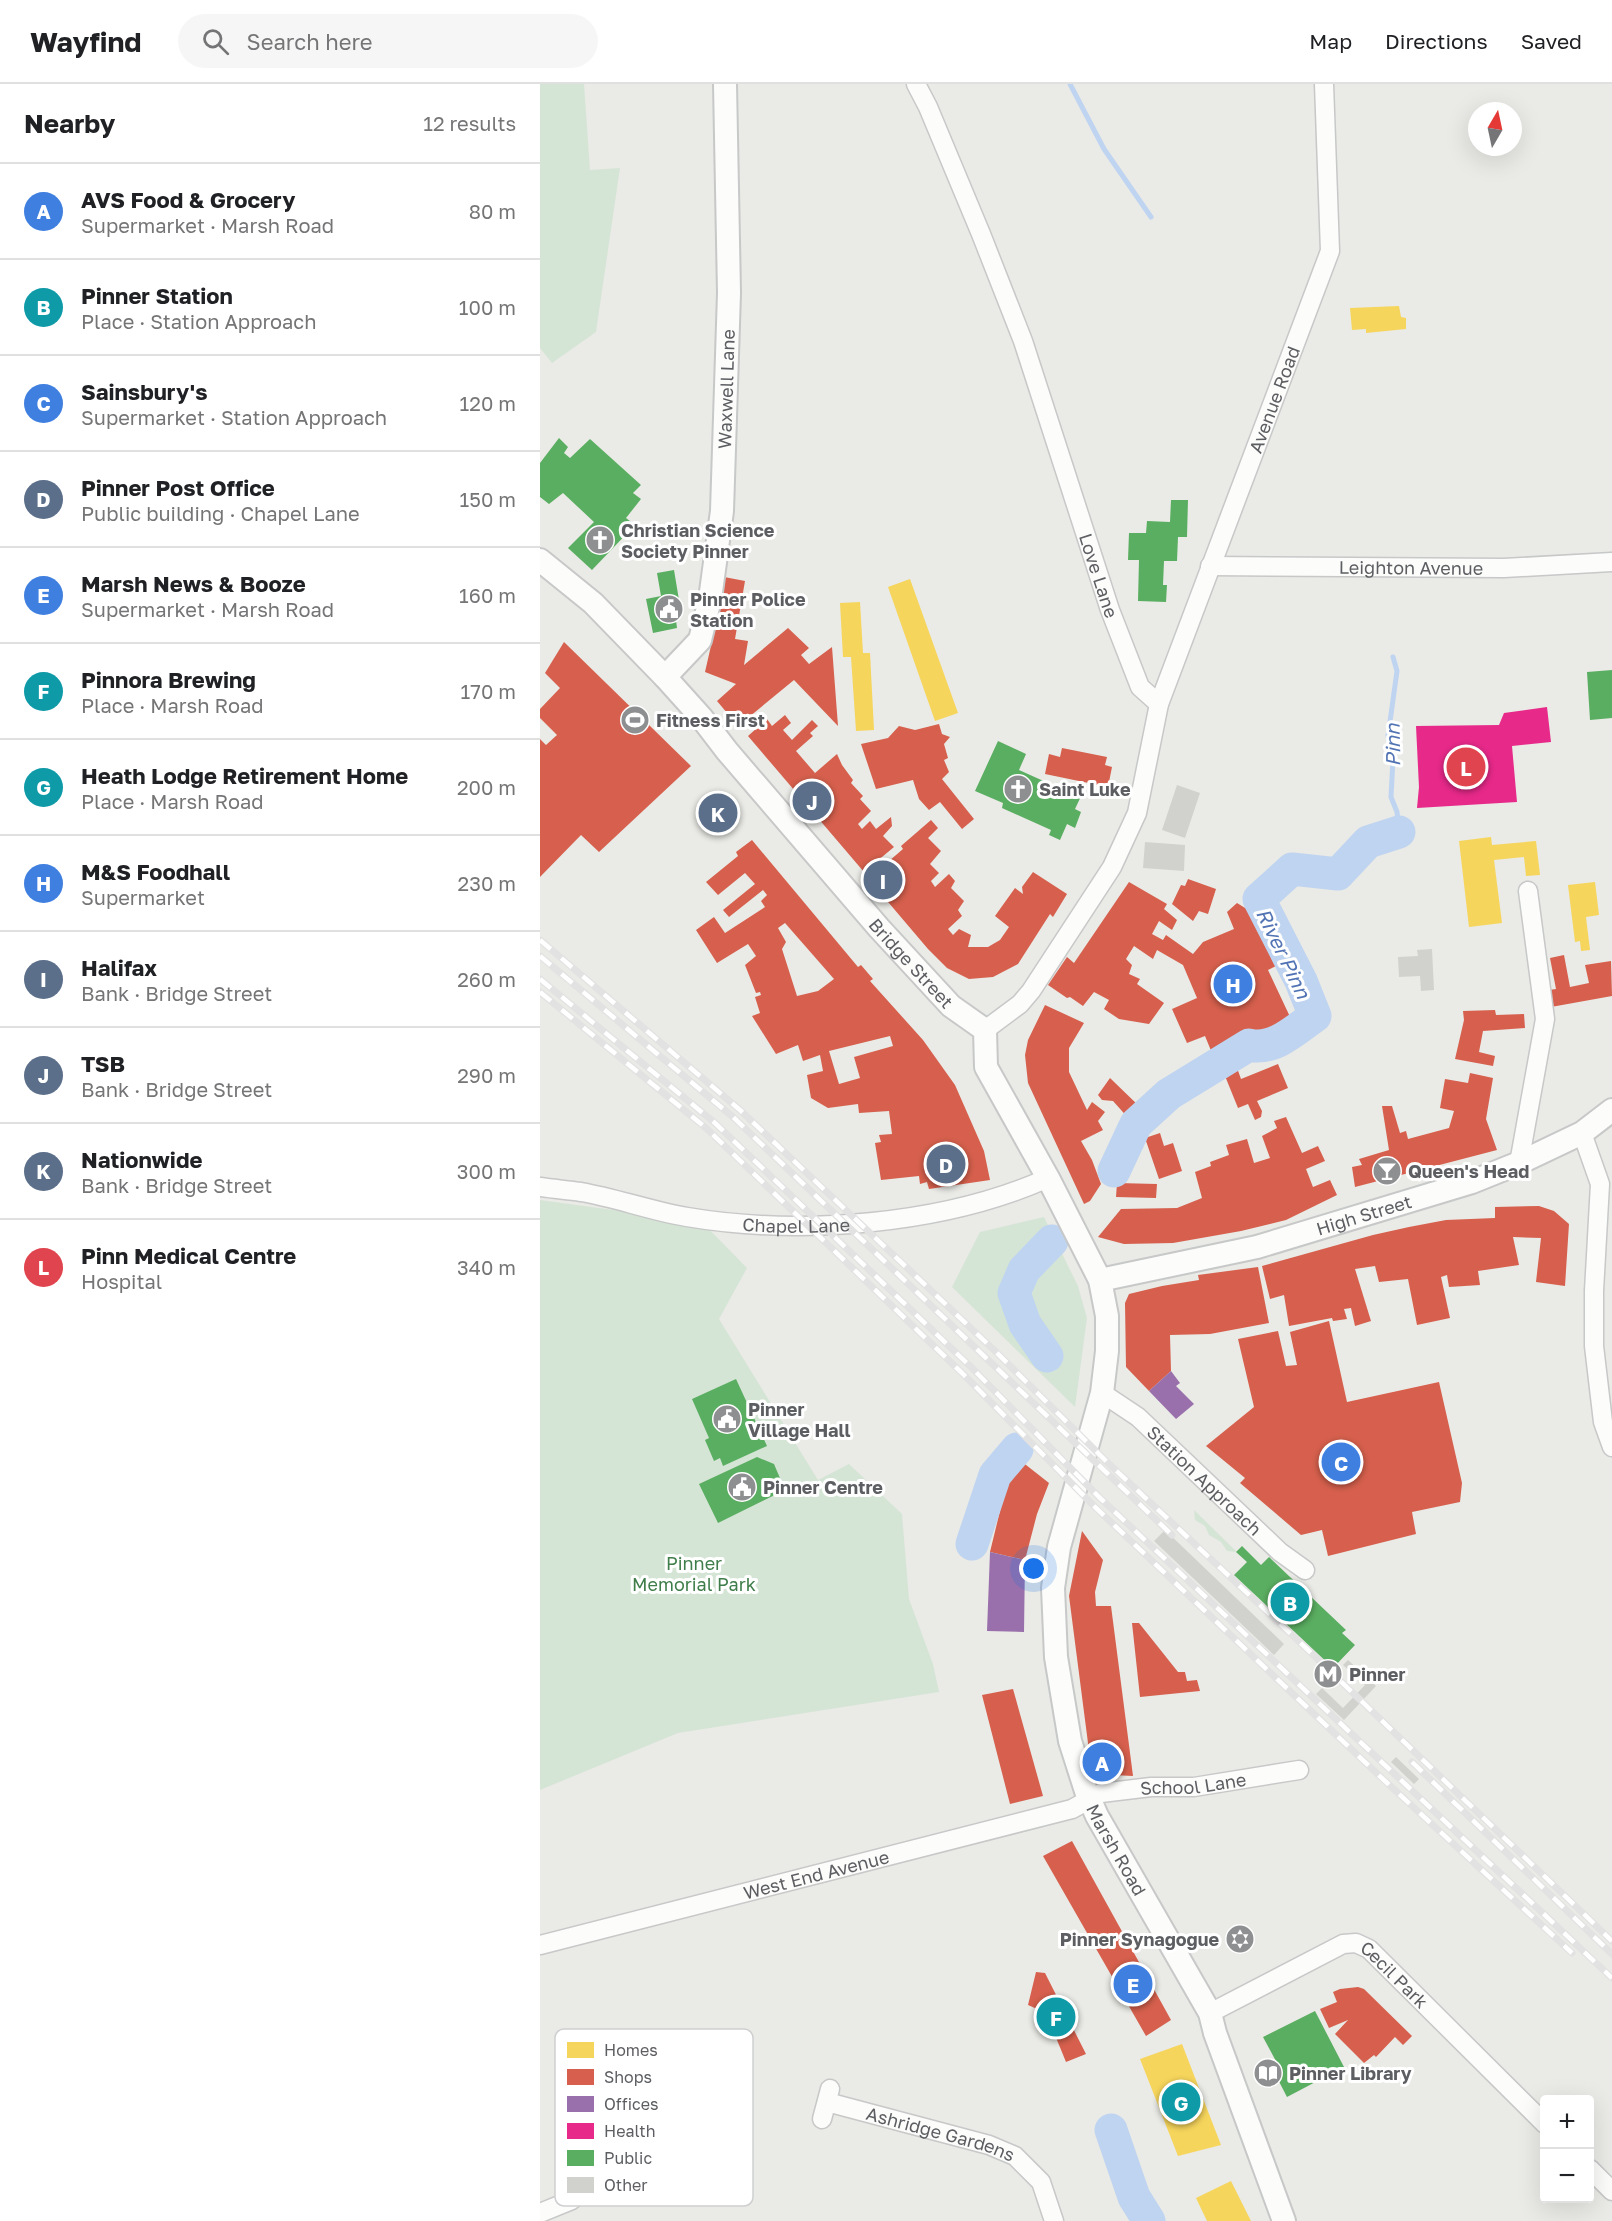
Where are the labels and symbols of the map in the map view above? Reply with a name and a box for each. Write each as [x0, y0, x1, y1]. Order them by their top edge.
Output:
north arrow [1468, 102, 1522, 156]
street label: Waxwell Lane [713, 329, 739, 449]
street label: Avenue Road [1244, 343, 1304, 456]
place label: Christian Science Society Pinner [621, 519, 775, 562]
church icon: Christian Science Society Pinner [584, 524, 616, 556]
street label: Love Lane [1075, 531, 1123, 621]
street label: Leighton Avenue [1339, 556, 1483, 579]
place label: Pinner Police Station [690, 588, 806, 631]
public building icon: Pinner Police Station [653, 593, 685, 625]
sports icon: Fitness First [619, 704, 651, 736]
place label: Fitness First [656, 709, 765, 731]
water label: Pinn [1380, 723, 1404, 767]
pin: L [1446, 744, 1486, 790]
church icon: Saint Luke [1002, 773, 1034, 805]
pin: J [792, 778, 832, 824]
place label: Saint Luke [1039, 778, 1131, 800]
pin: K [698, 790, 738, 836]
pin: I [864, 858, 902, 902]
water label: River Pinn [1252, 904, 1316, 1003]
street label: Bridge Street [864, 914, 958, 1012]
pin: H [1214, 962, 1252, 1006]
pin: D [926, 1142, 966, 1186]
bar icon: Queen's Head [1371, 1155, 1403, 1187]
place label: Queen's Head [1408, 1160, 1529, 1182]
street label: High Street [1313, 1190, 1414, 1239]
street label: Chapel Lane [742, 1213, 851, 1237]
place label: Pinner Village Hall [748, 1398, 851, 1441]
public building icon: Pinner Village Hall [711, 1403, 743, 1435]
street label: Station Approach [1143, 1421, 1266, 1540]
pin: C [1322, 1440, 1360, 1484]
public building icon: Pinner Centre [726, 1471, 758, 1503]
place label: Pinner Centre [763, 1476, 883, 1498]
park label: Pinner Memorial Park [632, 1552, 756, 1595]
your location [1019, 1554, 1048, 1583]
pin: B [1270, 1580, 1310, 1624]
metro station icon: Pinner [1312, 1658, 1344, 1690]
place label: Pinner [1349, 1663, 1405, 1685]
pin: A [1082, 1740, 1122, 1784]
street label: School Lane [1139, 1768, 1248, 1799]
street label: Marsh Road [1082, 1800, 1151, 1899]
street label: West End Avenue [741, 1845, 891, 1904]
synagogue icon: Pinner Synagogue [1224, 1923, 1256, 1955]
place label: Pinner Synagogue [1060, 1928, 1219, 1950]
street label: Cecil Park [1358, 1936, 1433, 2013]
pin: E [1114, 1962, 1152, 2006]
pin: F [1036, 1994, 1076, 2040]
legend [555, 2029, 753, 2206]
text: Homes [604, 2040, 658, 2060]
library icon: Pinner Library [1252, 2057, 1284, 2089]
place label: Pinner Library [1289, 2062, 1412, 2084]
text: Shops [604, 2067, 652, 2087]
pin: G [1162, 2080, 1200, 2124]
text: Offices [604, 2094, 658, 2114]
street label: Ashridge Gardens [864, 2102, 1018, 2166]
text: Health [604, 2121, 656, 2141]
text: Public [604, 2148, 652, 2168]
text: Other [604, 2175, 648, 2195]

